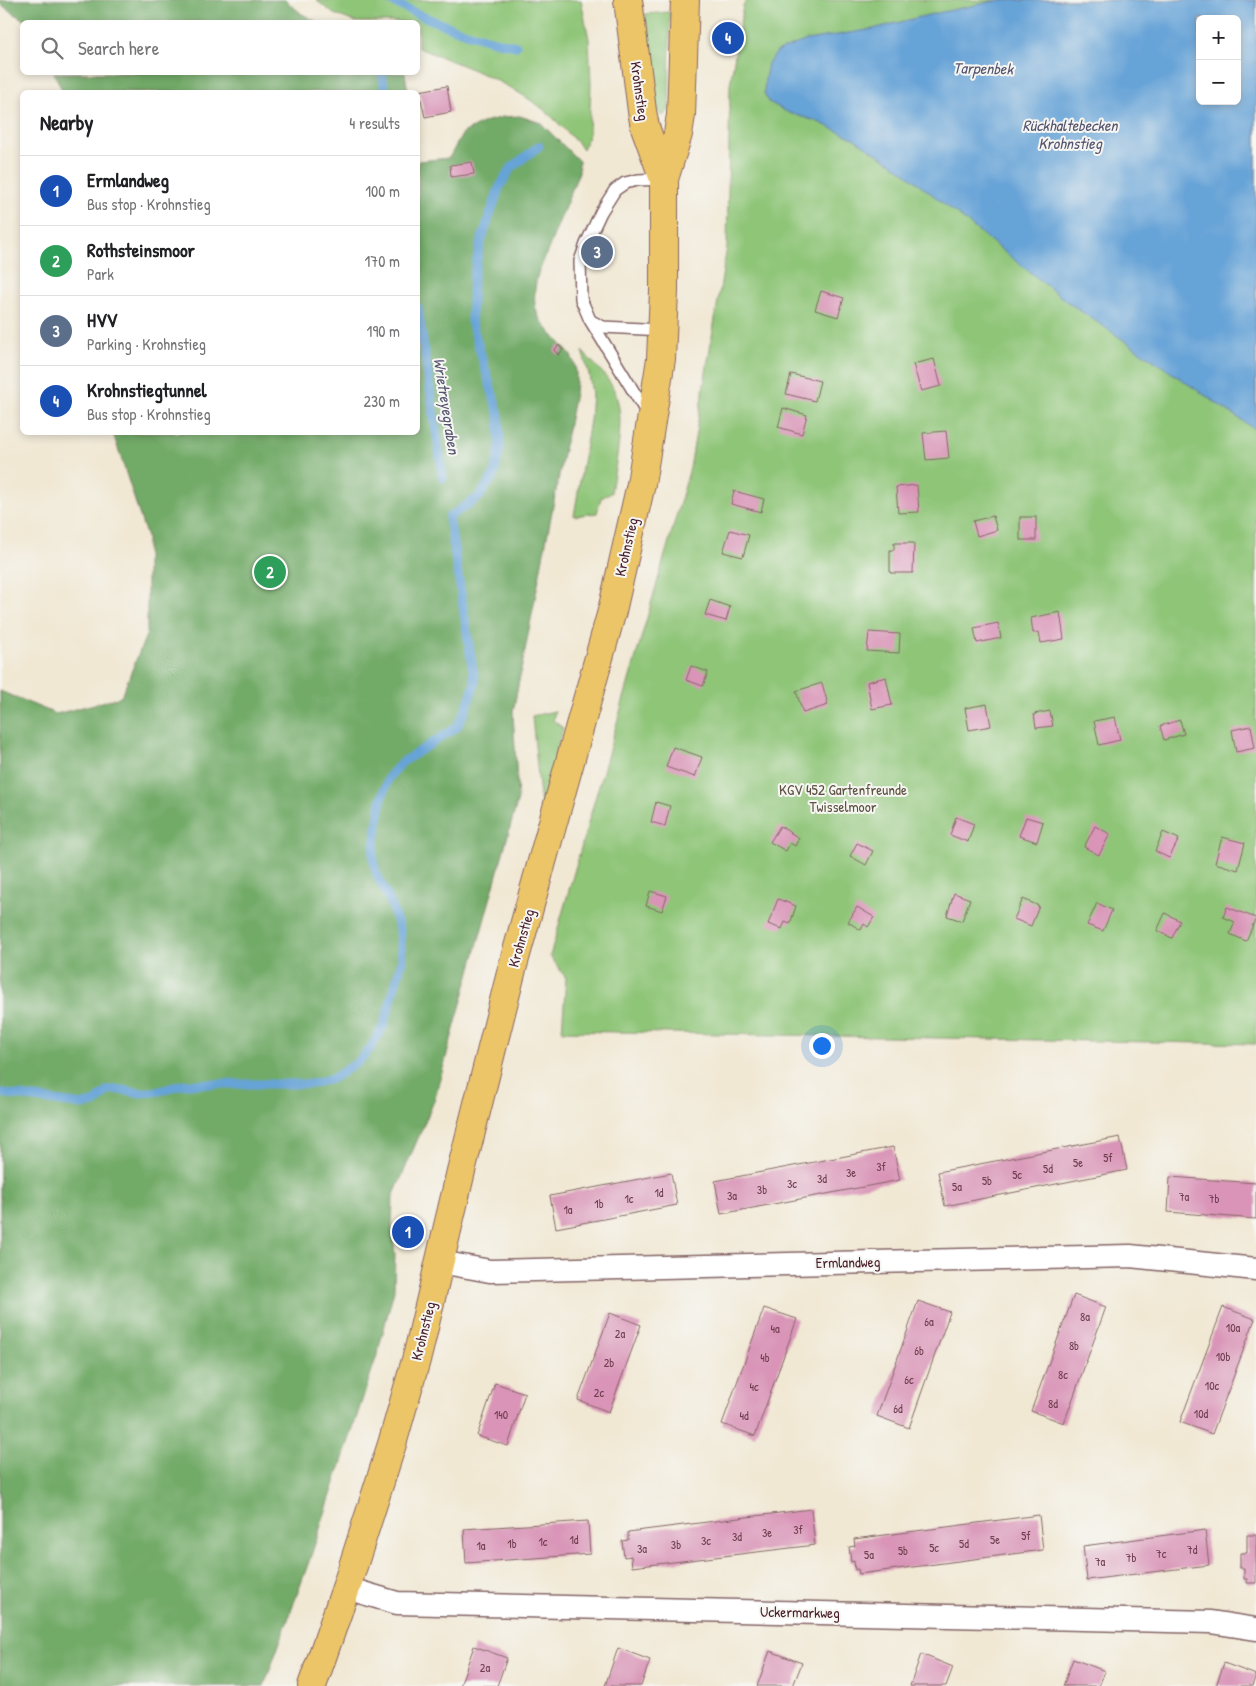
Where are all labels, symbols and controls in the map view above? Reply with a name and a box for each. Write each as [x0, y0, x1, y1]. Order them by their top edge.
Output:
map controls [1196, 15, 1241, 105]
button: + [1196, 15, 1241, 60]
pin: 4 [712, 19, 744, 57]
search box [20, 20, 420, 75]
icon: search [38, 34, 66, 62]
text: Search here [78, 35, 159, 61]
water label: Tarpenbek [953, 56, 1015, 80]
street label: Krohnstieg [625, 60, 655, 122]
button: − [1196, 60, 1241, 105]
text: Nearby [40, 108, 93, 137]
text: 4 results [349, 112, 400, 134]
water label: Rückhaltebecken Krohnstieg [1022, 114, 1119, 154]
text: Ermlandweg [87, 167, 169, 193]
text: 1 [53, 180, 59, 202]
text: 100 m [365, 180, 400, 202]
text: Bus stop · Krohnstieg [87, 193, 211, 215]
pin: 3 [581, 233, 613, 271]
text: Rothsteinsmoor [87, 237, 195, 263]
text: 2 [52, 250, 60, 272]
text: 170 m [365, 250, 400, 272]
text: Park [87, 263, 114, 285]
text: HVV [87, 307, 117, 333]
text: 3 [52, 320, 60, 342]
text: 190 m [367, 320, 400, 342]
text: Parking · Krohnstieg [87, 333, 206, 355]
water label: Wrietreyegraben [429, 356, 466, 457]
text: Krohnstiegtunnel [87, 377, 207, 403]
text: 4 [53, 390, 59, 412]
text: 230 m [364, 390, 400, 412]
text: Bus stop · Krohnstieg [87, 403, 211, 425]
street label: Krohnstieg [609, 515, 643, 578]
pin: 2 [254, 553, 286, 591]
park label: KGV 452 Gartenfreunde Twisselmoor [779, 779, 907, 817]
street label: Krohnstieg [503, 906, 539, 970]
your location [809, 1033, 835, 1059]
house number: 5f [1103, 1149, 1113, 1166]
house number: 5e [1073, 1154, 1083, 1171]
house number: 3f [876, 1158, 887, 1175]
house number: 5d [1043, 1160, 1053, 1177]
house number: 3e [846, 1164, 856, 1181]
house number: 5c [1012, 1166, 1022, 1183]
house number: 3d [817, 1170, 827, 1187]
house number: 5b [982, 1172, 992, 1189]
house number: 3c [787, 1175, 797, 1192]
house number: 5a [952, 1178, 962, 1195]
house number: 3b [757, 1181, 767, 1198]
house number: 1d [654, 1184, 664, 1201]
house number: 3a [727, 1187, 737, 1204]
house number: 7a [1179, 1188, 1190, 1205]
house number: 1c [624, 1190, 634, 1207]
house number: 7b [1209, 1190, 1219, 1207]
house number: 1b [594, 1195, 604, 1212]
house number: 1a [563, 1201, 573, 1218]
pin: 1 [392, 1213, 424, 1251]
street label: Ermlandweg [815, 1251, 881, 1273]
street label: Krohnstieg [406, 1299, 440, 1362]
house number: 8a [1080, 1308, 1090, 1325]
house number: 6a [924, 1313, 934, 1330]
house number: 10a [1226, 1319, 1241, 1336]
house number: 4a [770, 1320, 780, 1337]
house number: 2a [615, 1325, 625, 1342]
house number: 8b [1069, 1337, 1079, 1354]
house number: 6b [914, 1342, 924, 1359]
house number: 10b [1216, 1348, 1230, 1365]
house number: 4b [760, 1349, 770, 1366]
house number: 2b [604, 1354, 614, 1371]
house number: 8c [1058, 1366, 1068, 1383]
house number: 6c [904, 1371, 914, 1388]
house number: 10c [1205, 1377, 1220, 1394]
house number: 4c [749, 1378, 759, 1395]
house number: 2c [594, 1384, 604, 1401]
house number: 8d [1048, 1395, 1058, 1412]
house number: 6d [893, 1400, 903, 1417]
house number: 10d [1194, 1405, 1209, 1422]
house number: 140 [494, 1406, 508, 1423]
house number: 4d [739, 1407, 749, 1424]
house number: 3f [793, 1521, 804, 1538]
house number: 3e [762, 1524, 772, 1541]
house number: 5f [1021, 1527, 1031, 1544]
house number: 3d [732, 1528, 742, 1545]
house number: 1d [569, 1531, 579, 1548]
house number: 5e [990, 1531, 1000, 1548]
house number: 3c [701, 1532, 711, 1549]
house number: 1c [538, 1533, 548, 1550]
house number: 1b [507, 1535, 517, 1552]
house number: 5d [959, 1535, 969, 1552]
house number: 3b [671, 1536, 681, 1553]
house number: 1a [476, 1537, 486, 1554]
house number: 5c [929, 1539, 939, 1556]
house number: 3a [637, 1540, 647, 1557]
house number: 7d [1187, 1541, 1198, 1558]
house number: 5b [898, 1542, 908, 1559]
house number: 7c [1156, 1545, 1167, 1562]
house number: 5a [864, 1546, 874, 1563]
house number: 7b [1126, 1549, 1136, 1566]
house number: 7a [1095, 1553, 1106, 1570]
street label: Uckermarkweg [760, 1601, 840, 1623]
house number: 2a [480, 1659, 490, 1676]

